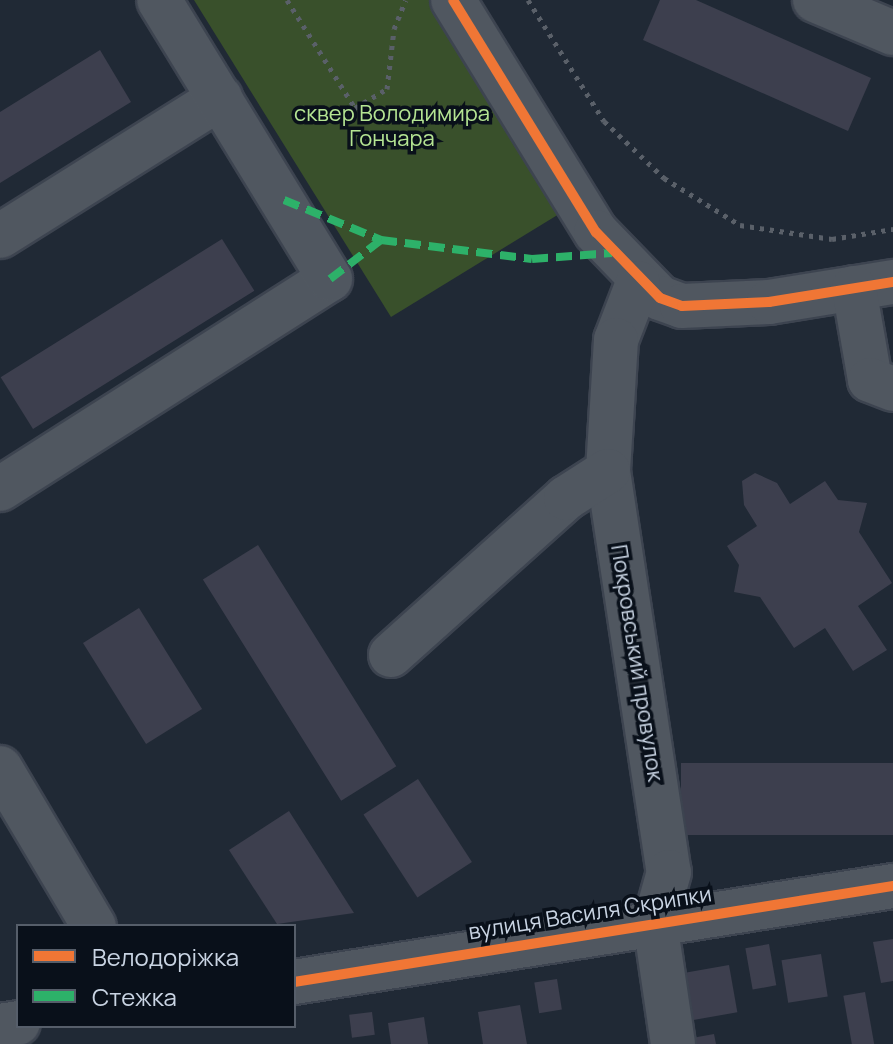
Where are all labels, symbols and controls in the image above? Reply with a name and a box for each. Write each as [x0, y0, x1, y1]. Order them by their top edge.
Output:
park label: сквер Володимира Гончара [294, 100, 490, 152]
street label: Покровський провулок [605, 543, 669, 783]
street label: вулиця Василя Скрипки [466, 881, 714, 945]
legend [16, 924, 296, 1028]
text: Велодоріжка [92, 940, 239, 973]
text: Стежка [92, 980, 177, 1013]

